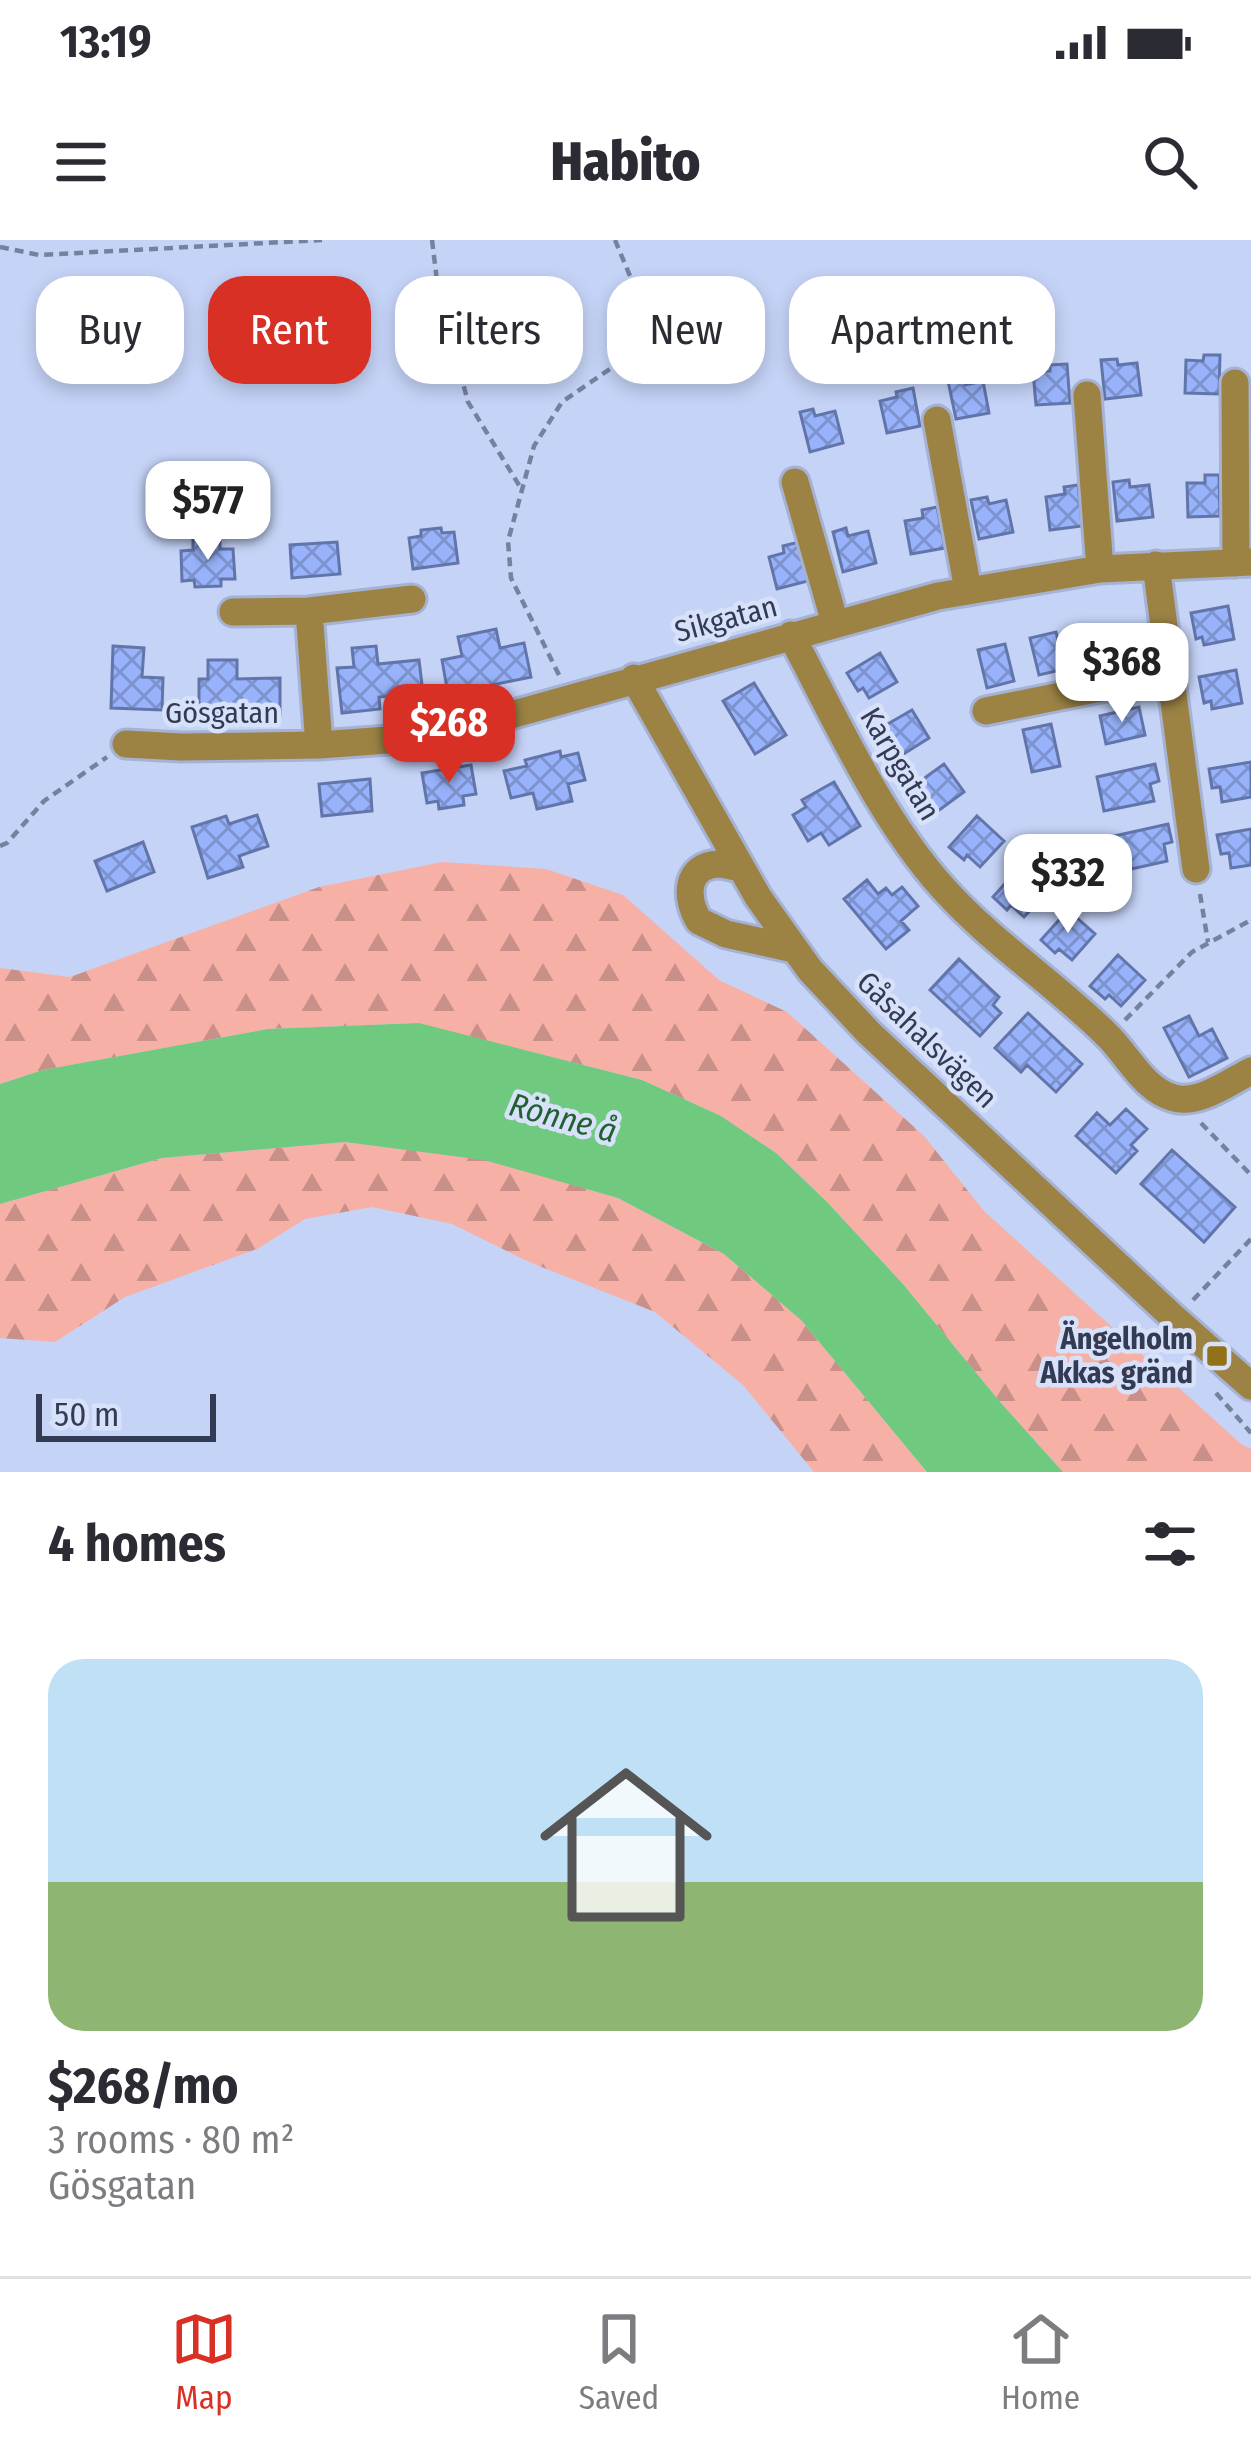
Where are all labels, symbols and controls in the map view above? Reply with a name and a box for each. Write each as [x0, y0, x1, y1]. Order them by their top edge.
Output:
text: 13:19 [60, 15, 151, 69]
icon: menu [48, 129, 114, 195]
icon: search [1137, 129, 1203, 195]
text: Habito [550, 130, 701, 194]
chip: Buy [36, 276, 184, 384]
chip: Rent [208, 276, 371, 384]
chip: Filters [395, 276, 583, 384]
chip: New [607, 276, 765, 384]
chip: Apartment [789, 276, 1055, 384]
pin: $577 [137, 461, 279, 563]
text: $577 [172, 477, 244, 523]
street label: Sikgatan [671, 588, 781, 650]
pin: $368 [1051, 623, 1193, 725]
text: $368 [1083, 639, 1161, 685]
pin: $268 [378, 684, 520, 786]
street label: Gösgatan [165, 695, 279, 731]
text: $268 [410, 700, 488, 746]
street label: Karpgatan [852, 701, 948, 827]
pin: $332 [997, 834, 1139, 936]
text: $332 [1031, 850, 1105, 896]
street label: Gåsahalsvägen [849, 964, 1005, 1116]
water label: Rönne å [505, 1085, 621, 1151]
place label: Ängelholm Akkas gränd [1039, 1320, 1193, 1391]
marker: Ängelholm Akkas gränd [1204, 1343, 1230, 1369]
scale bar [36, 1388, 216, 1441]
text: 50 m [54, 1395, 119, 1435]
icon: filters [1137, 1511, 1203, 1577]
text: 4 homes [48, 1513, 226, 1575]
icon: home [518, 1737, 734, 1953]
text: $268/mo [48, 2055, 239, 2117]
text: 3 rooms · 80 m² [48, 2117, 294, 2163]
text: Gösgatan [48, 2163, 196, 2209]
tab: Map [171, 2306, 237, 2418]
tab: Saved [579, 2306, 659, 2418]
tab: Home [1001, 2306, 1080, 2418]

